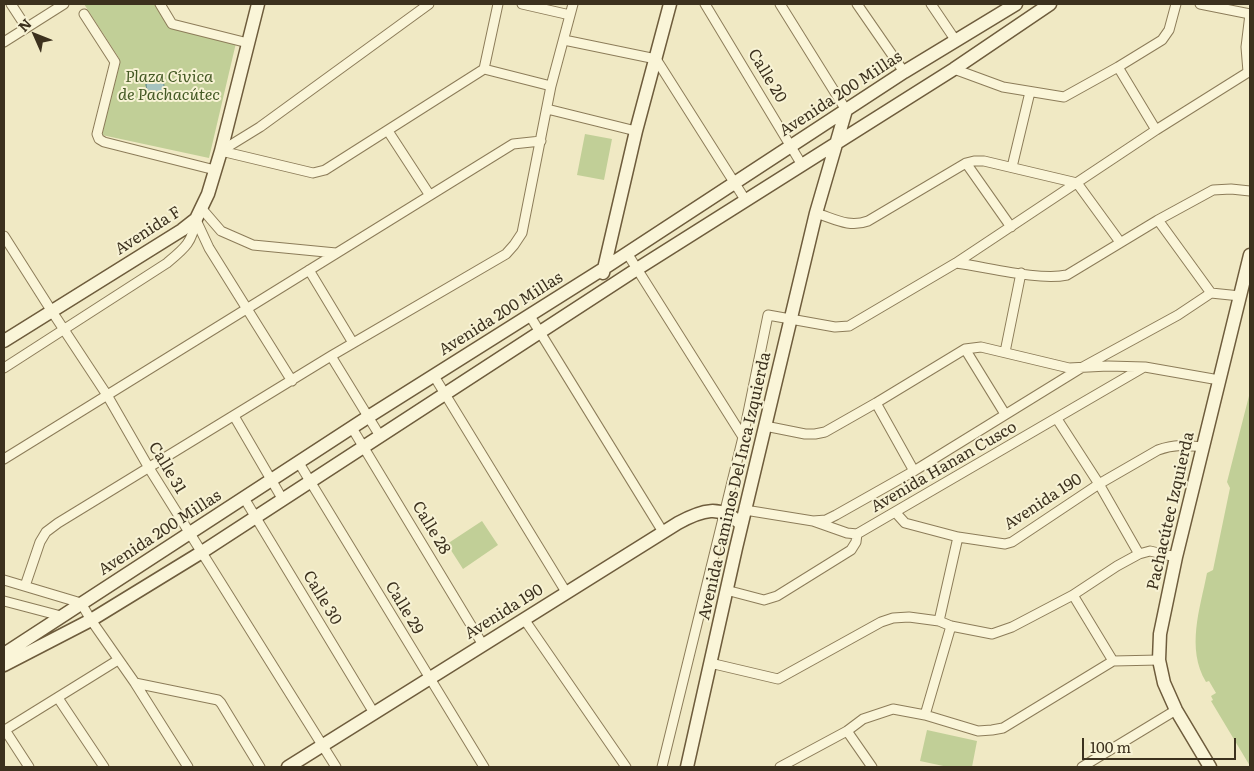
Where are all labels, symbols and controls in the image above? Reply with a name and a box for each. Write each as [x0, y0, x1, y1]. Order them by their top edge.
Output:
north arrow [10, 10, 60, 60]
text: N [13, 13, 35, 36]
street label: Calle 20 [744, 46, 790, 106]
street label: Avenida 200 Millas [776, 47, 906, 141]
park label: Plaza Cívica de Pachacútec [118, 67, 220, 105]
street label: Avenida F [111, 203, 185, 259]
street label: Avenida 200 Millas [435, 268, 567, 360]
street label: Avenida Caminos Del Inca Izquierda [695, 350, 775, 622]
street label: Avenida Hanan Cusco [868, 417, 1020, 517]
street label: Pachacútec Izquierda [1143, 430, 1199, 592]
street label: Calle 31 [144, 439, 190, 497]
street label: Avenida 190 [1000, 470, 1086, 534]
street label: Avenida 200 Millas [95, 486, 225, 580]
street label: Calle 28 [408, 498, 454, 558]
street label: Calle 30 [298, 567, 346, 629]
street label: Calle 29 [381, 578, 427, 638]
street label: Avenida 190 [461, 580, 547, 644]
scale bar [1084, 728, 1238, 760]
text: 100 m [1090, 735, 1131, 758]

